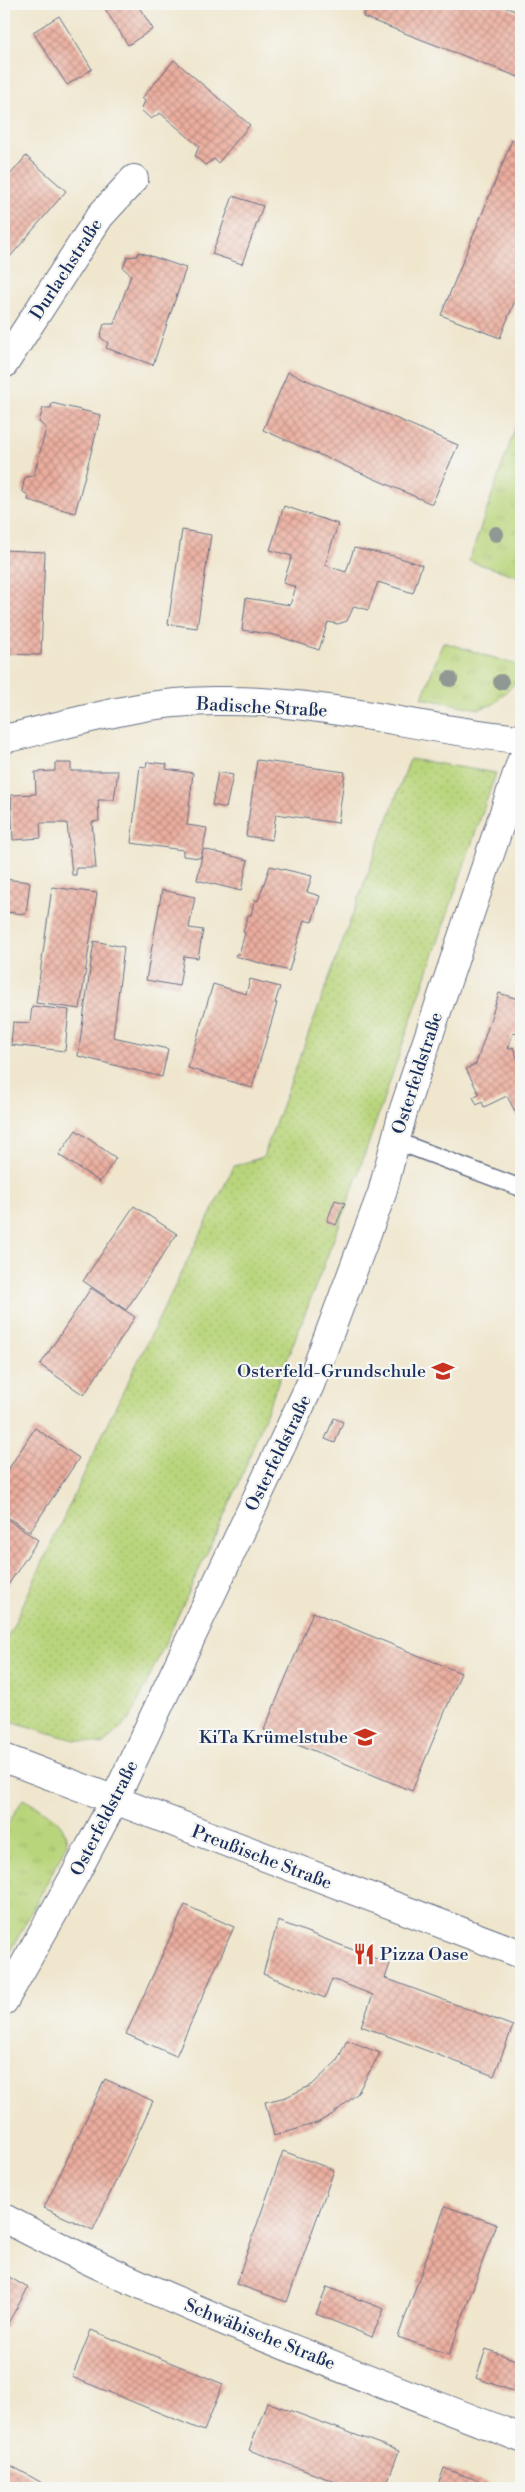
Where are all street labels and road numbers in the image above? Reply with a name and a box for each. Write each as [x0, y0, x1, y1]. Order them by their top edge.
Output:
street label: Durlachstraße [25, 214, 108, 324]
street label: Badische Straße [195, 693, 328, 722]
street label: Osterfeldstraße [387, 1009, 448, 1137]
street label: Osterfeldstraße [240, 1391, 317, 1515]
street label: Osterfeldstraße [65, 1757, 143, 1880]
street label: Preußische Straße [188, 1820, 335, 1895]
street label: Schwäbische Straße [181, 2294, 339, 2375]

